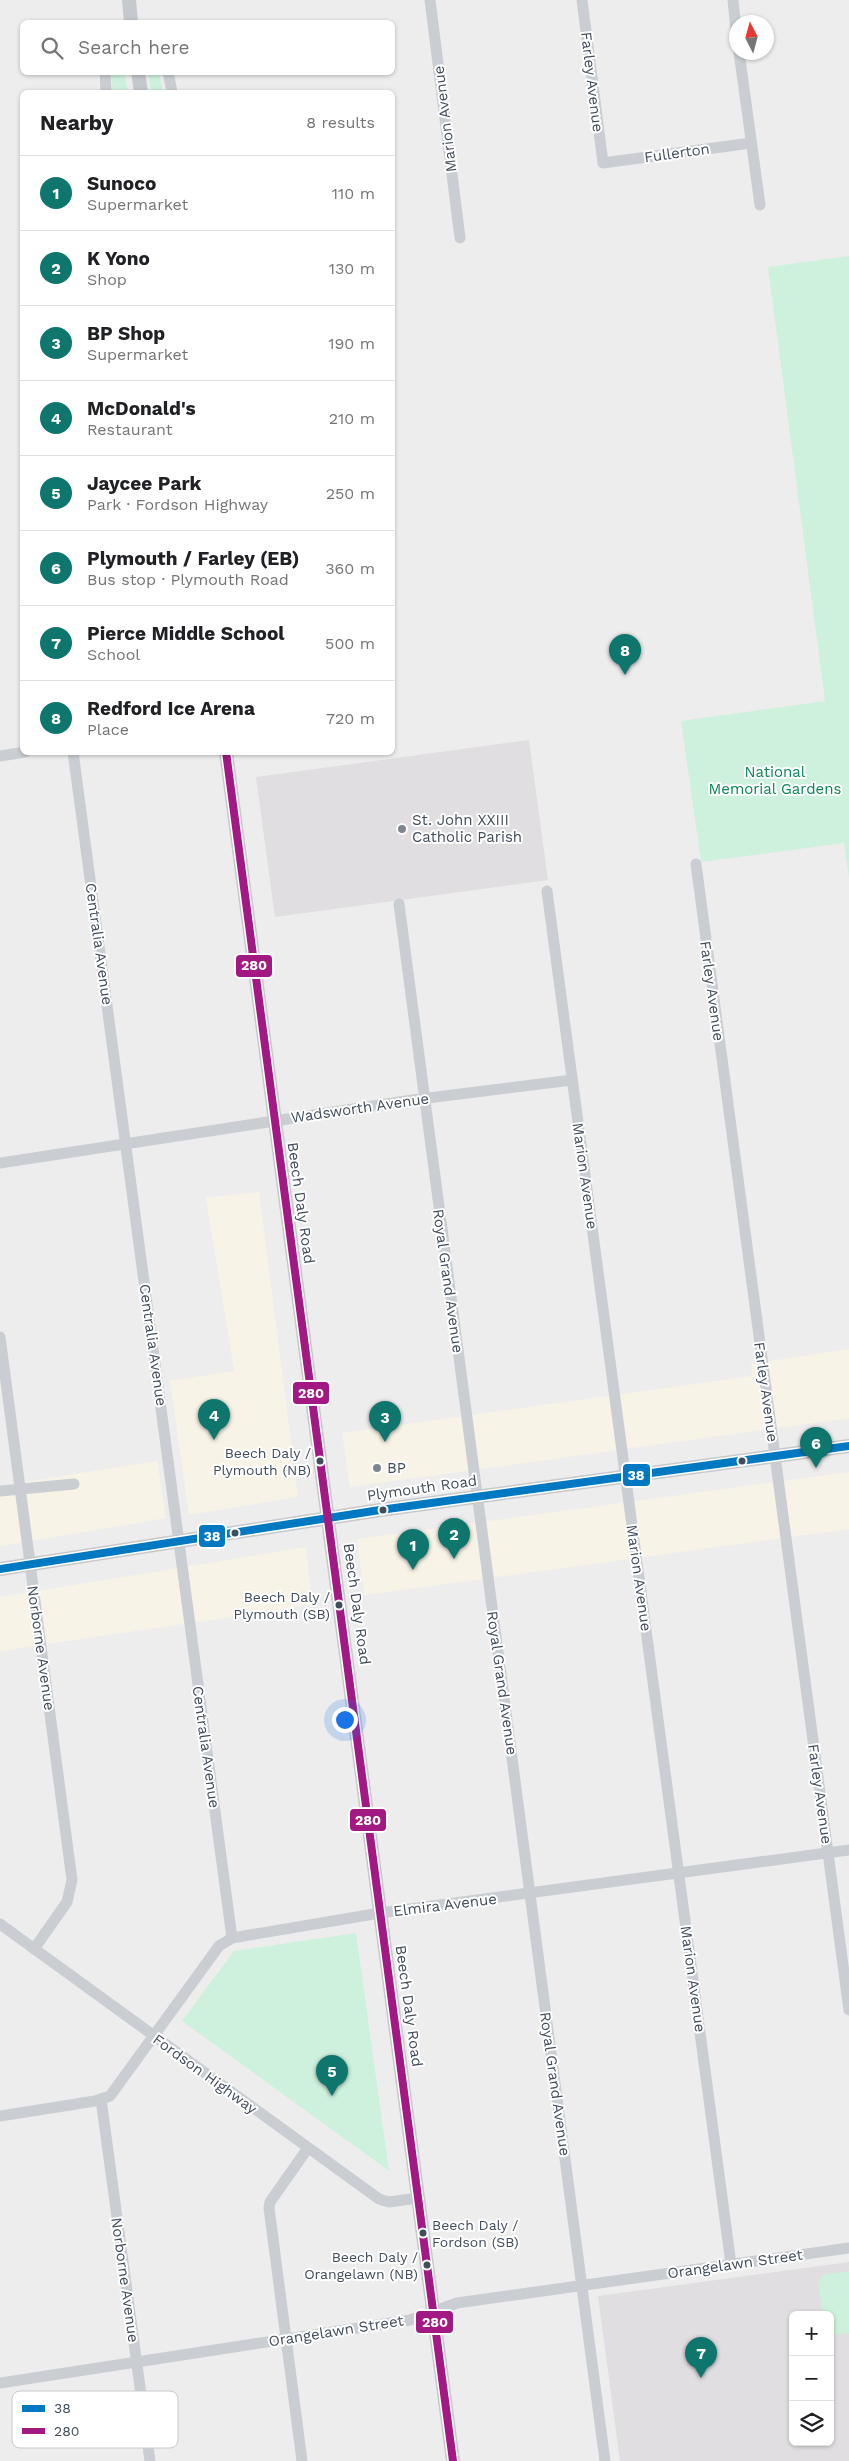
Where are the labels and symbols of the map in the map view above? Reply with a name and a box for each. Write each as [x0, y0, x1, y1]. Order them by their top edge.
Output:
north arrow [729, 15, 774, 60]
street label: Farley Avenue [577, 31, 607, 133]
street label: Marion Avenue [430, 65, 460, 173]
street label: Fullerton [643, 140, 711, 166]
pin: 8 [609, 634, 641, 675]
park label: National Memorial Gardens [709, 763, 842, 798]
place label: St. John XXIII Catholic Parish [412, 811, 522, 846]
marker: St. John XXIII Catholic Parish [396, 823, 408, 835]
street label: Centralia Avenue [82, 882, 116, 1006]
street label: Farley Avenue [696, 940, 728, 1042]
line badge: 280 [235, 954, 273, 978]
text: 280 [241, 957, 267, 973]
street label: Wadsworth Avenue [290, 1089, 430, 1127]
street label: Marion Avenue [569, 1122, 601, 1230]
street label: Beech Daly Road [284, 1141, 318, 1265]
street label: Royal Grand Avenue [429, 1208, 467, 1354]
street label: Centralia Avenue [136, 1283, 170, 1407]
street label: Farley Avenue [750, 1341, 782, 1443]
line badge: 280 [292, 1381, 330, 1405]
text: 280 [298, 1385, 324, 1401]
pin: 4 [198, 1399, 230, 1440]
pin: 3 [369, 1401, 401, 1442]
pin: 6 [800, 1427, 832, 1468]
place label: Beech Daly / Plymouth (NB) [213, 1445, 311, 1478]
marker: Beech Daly / Plymouth (NB) [315, 1456, 325, 1466]
unlabelled marker [737, 1456, 747, 1466]
place label: BP [387, 1459, 406, 1477]
marker: BP [371, 1462, 383, 1474]
line badge: 38 [622, 1463, 651, 1487]
text: 38 [627, 1467, 645, 1483]
street label: Plymouth Road [366, 1471, 478, 1505]
unlabelled marker [378, 1505, 388, 1515]
pin: 2 [438, 1518, 470, 1559]
line badge: 38 [198, 1524, 226, 1548]
street label: Marion Avenue [623, 1524, 655, 1632]
text: 38 [203, 1528, 221, 1544]
unlabelled marker [230, 1528, 240, 1538]
pin: 1 [397, 1529, 429, 1570]
street label: Beech Daly Road [340, 1542, 374, 1666]
street label: Norborne Avenue [23, 1584, 59, 1712]
place label: Beech Daly / Plymouth (SB) [234, 1589, 330, 1622]
marker: Beech Daly / Plymouth (SB) [334, 1600, 344, 1610]
street label: Royal Grand Avenue [483, 1610, 521, 1756]
street label: Centralia Avenue [189, 1685, 223, 1809]
your location [332, 1707, 358, 1733]
street label: Farley Avenue [804, 1743, 836, 1845]
line badge: 280 [349, 1808, 387, 1832]
text: 280 [355, 1812, 381, 1828]
street label: Elmira Avenue [392, 1890, 498, 1920]
street label: Marion Avenue [677, 1925, 709, 2033]
street label: Beech Daly Road [392, 1944, 426, 2068]
street label: Royal Grand Avenue [536, 2011, 574, 2157]
street label: Fordson Highway [149, 2030, 261, 2118]
pin: 5 [316, 2055, 348, 2096]
street label: Norborne Avenue [107, 2216, 143, 2344]
place label: Beech Daly / Fordson (SB) [432, 2217, 519, 2250]
marker: Beech Daly / Fordson (SB) [418, 2228, 428, 2238]
street label: Orangelawn Street [666, 2245, 805, 2282]
place label: Beech Daly / Orangelawn (NB) [304, 2249, 418, 2282]
marker: Beech Daly / Orangelawn (NB) [422, 2260, 432, 2270]
line badge: 280 [415, 2310, 454, 2334]
street label: Orangelawn Street [267, 2311, 406, 2351]
text: 280 [422, 2314, 448, 2330]
pin: 7 [685, 2337, 717, 2378]
legend [12, 2391, 178, 2448]
text: 38 [54, 2400, 71, 2416]
text: 280 [54, 2423, 80, 2439]

